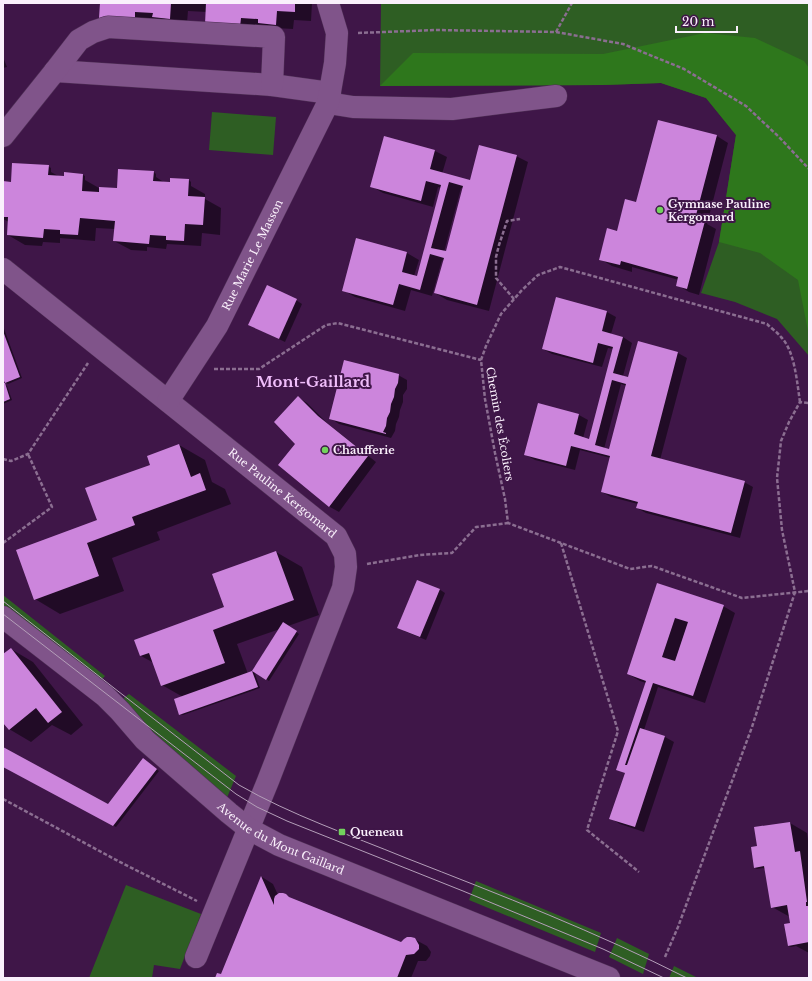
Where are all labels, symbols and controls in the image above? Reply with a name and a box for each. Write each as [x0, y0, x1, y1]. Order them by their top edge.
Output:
scale bar [676, 8, 737, 34]
text: 20 m [682, 14, 714, 29]
street label: Rue Marie Le Masson [219, 197, 286, 313]
place label: Gymnase Pauline Kergomard [668, 197, 770, 224]
marker: Gymnase Pauline Kergomard [655, 205, 665, 215]
street label: Chemin des Écoliers [483, 366, 517, 482]
district label: Mont-Gaillard [256, 372, 371, 391]
place label: Chaufferie [333, 443, 395, 457]
street label: Rue Pauline Kergomard [225, 445, 340, 541]
marker: Chaufferie [320, 445, 330, 455]
street label: Avenue du Mont Gaillard [214, 799, 347, 878]
place label: Queneau [350, 825, 403, 839]
marker: Queneau [337, 827, 347, 837]

